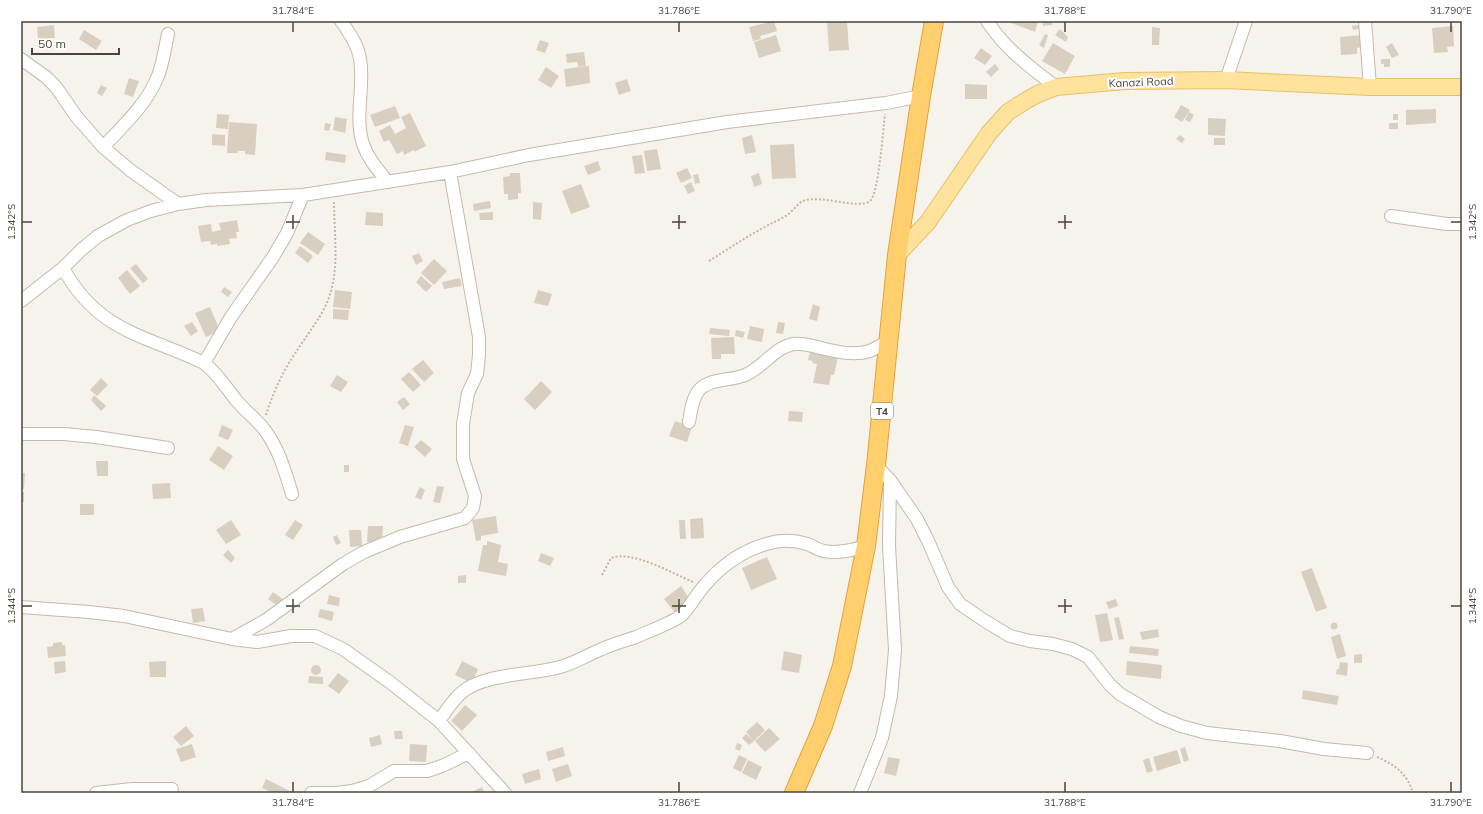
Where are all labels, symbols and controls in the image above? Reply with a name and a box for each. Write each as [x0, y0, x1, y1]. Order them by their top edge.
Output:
text: 31.784°E [272, 4, 314, 17]
text: 31.786°E [658, 4, 700, 17]
text: 31.788°E [1044, 4, 1086, 17]
text: 31.790°E [1430, 4, 1472, 17]
scale bar [32, 30, 119, 56]
text: 50 m [38, 36, 66, 51]
street label: Kanazi Road [1108, 74, 1174, 90]
text: 1.342°S [5, 204, 18, 240]
text: 1.342°S [1466, 204, 1479, 240]
road number: T4 [871, 403, 893, 419]
text: 1.344°S [5, 588, 18, 624]
text: 1.344°S [1466, 588, 1479, 624]
text: 31.784°E [272, 796, 314, 809]
text: 31.786°E [658, 796, 700, 809]
text: 31.788°E [1044, 796, 1086, 809]
text: 31.790°E [1430, 796, 1472, 809]

